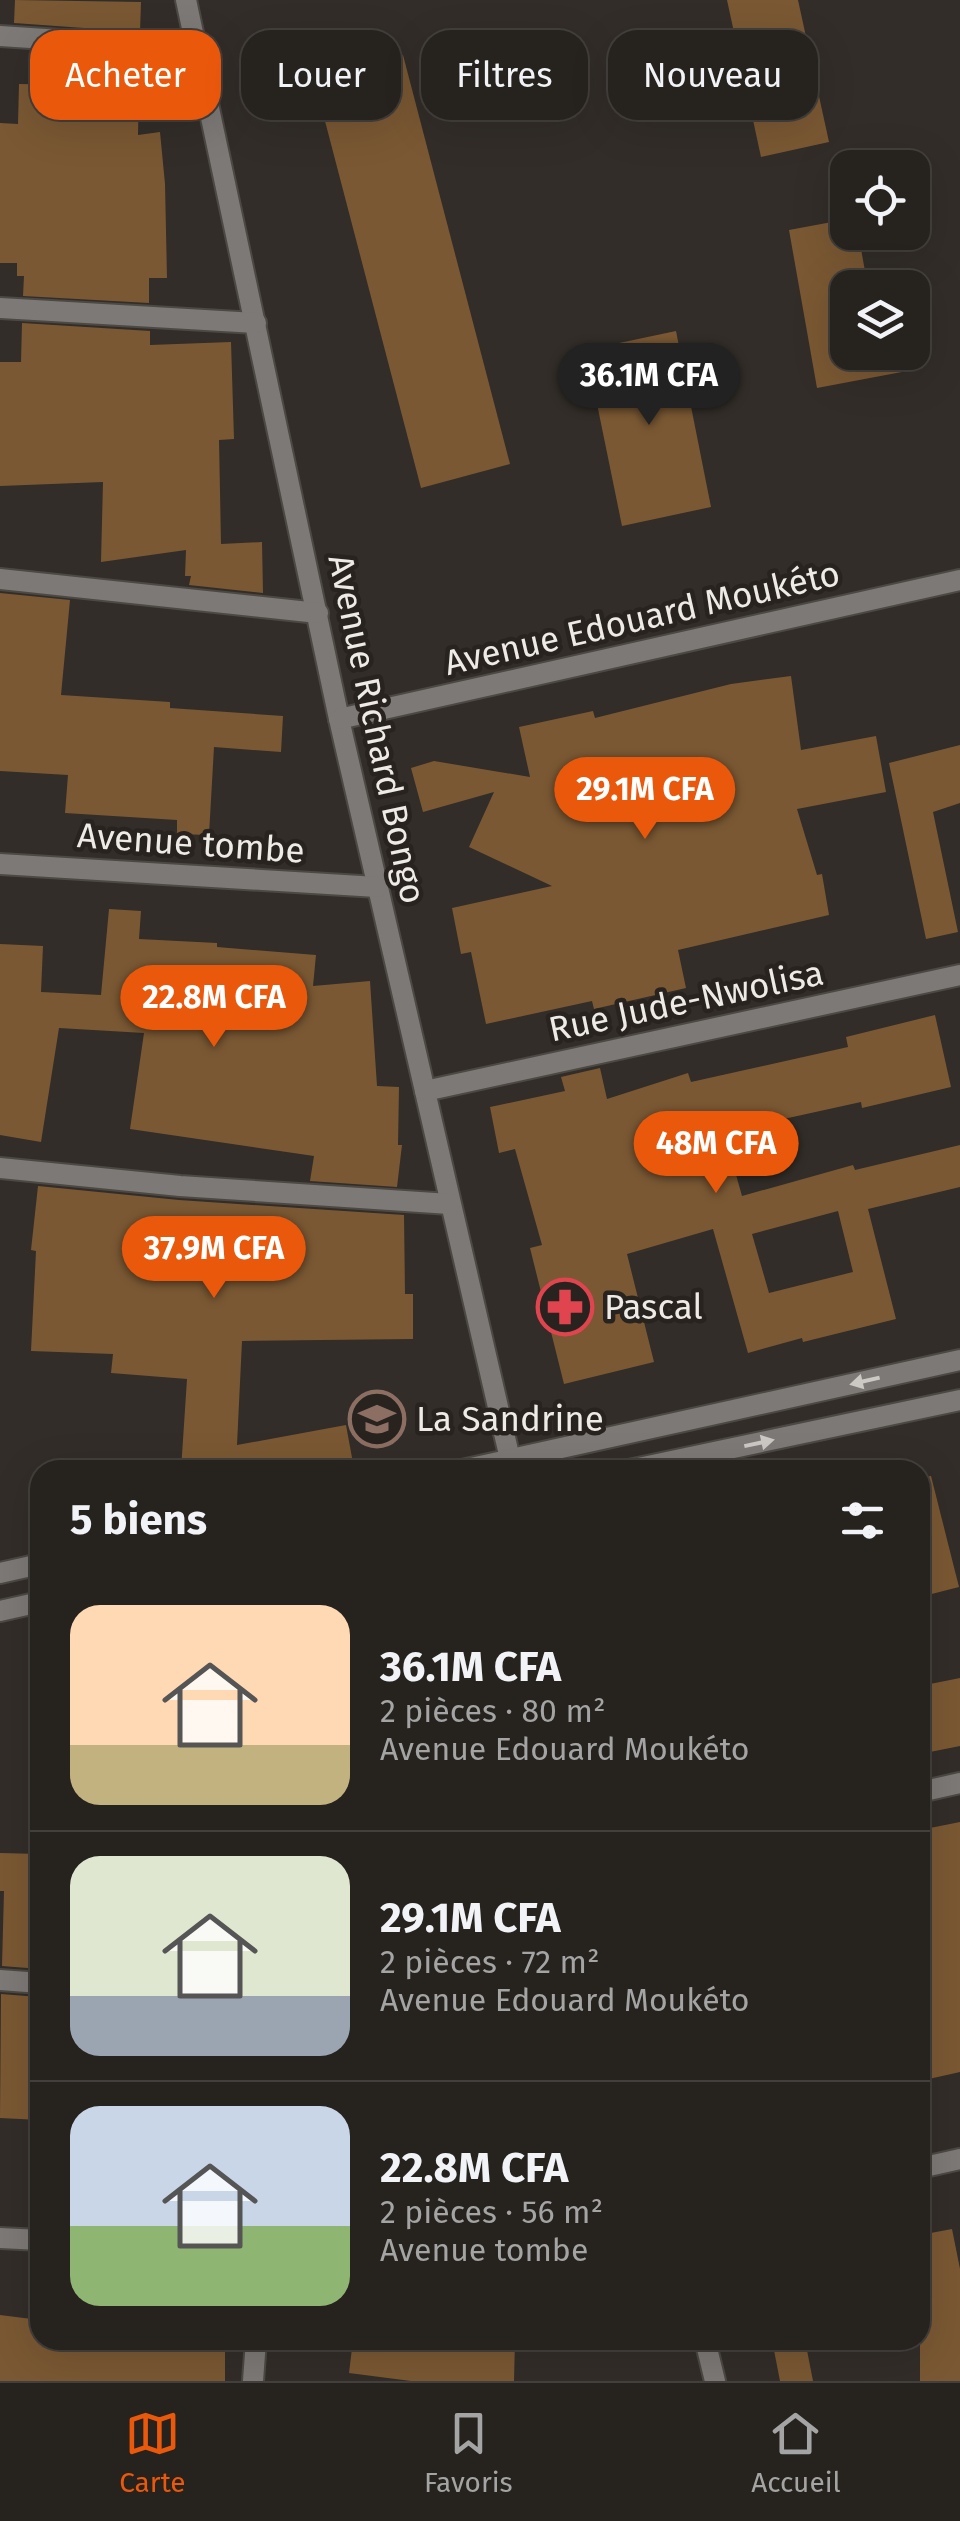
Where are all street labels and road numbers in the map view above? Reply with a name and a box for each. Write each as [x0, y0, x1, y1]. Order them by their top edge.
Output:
street label: Avenue Richard Bongo [319, 551, 435, 907]
street label: Avenue Edouard Moukéto [440, 552, 844, 684]
street label: Avenue tombe [76, 814, 306, 872]
street label: Rue Jude-Nwolisa [545, 951, 827, 1051]

